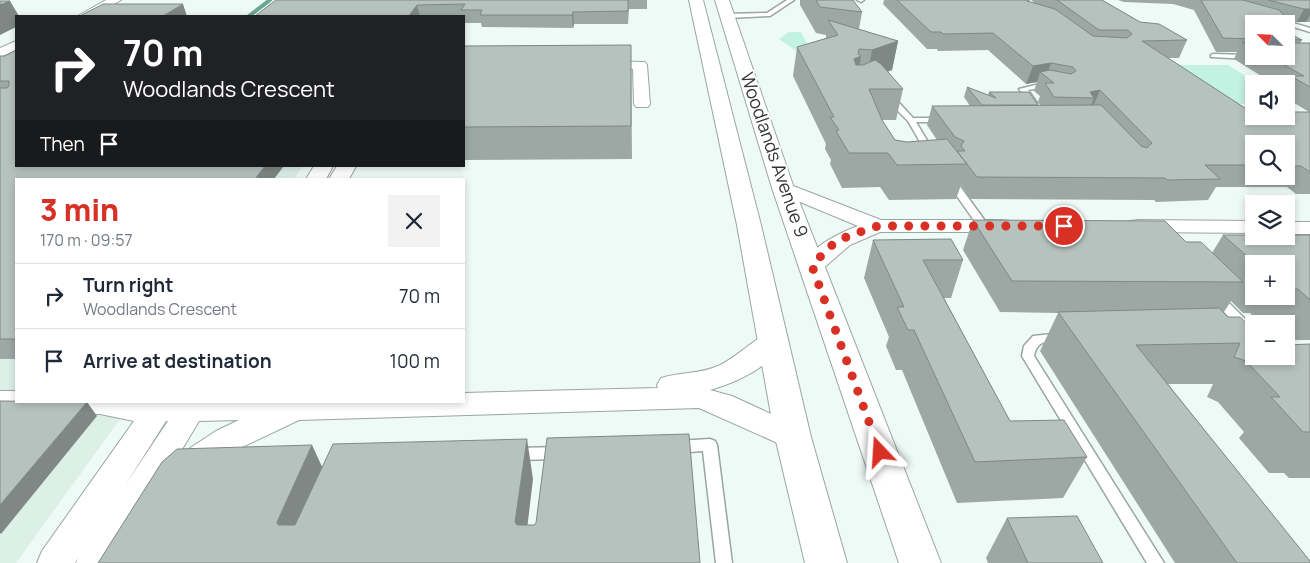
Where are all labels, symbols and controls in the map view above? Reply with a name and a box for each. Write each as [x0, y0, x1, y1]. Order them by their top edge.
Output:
north arrow [1245, 15, 1295, 65]
map controls [1245, 15, 1295, 365]
text: 70 m [123, 29, 203, 77]
icon: right [40, 35, 105, 100]
street label: Woodlands Avenue 9 [735, 69, 814, 240]
text: Woodlands Crescent [123, 74, 335, 104]
button: sound [1245, 75, 1295, 125]
icon: arrive [95, 130, 123, 158]
text: Then [40, 131, 85, 157]
button: search [1245, 135, 1295, 185]
text: 3 min [40, 189, 119, 230]
button: close [388, 195, 440, 247]
button: layers [1245, 195, 1295, 245]
pin [1043, 205, 1085, 247]
icon: arrive [1050, 212, 1078, 240]
text: 170 m · 09:57 [40, 229, 133, 251]
button: + [1245, 255, 1295, 305]
text: Turn right [83, 272, 173, 298]
icon: right [40, 282, 68, 310]
text: 70 m [399, 283, 440, 309]
text: Woodlands Crescent [83, 298, 237, 320]
button: − [1245, 315, 1295, 365]
icon: arrive [40, 347, 68, 375]
text: Arrive at destination [83, 348, 272, 374]
text: 100 m [389, 348, 440, 374]
position arrow [853, 425, 905, 477]

